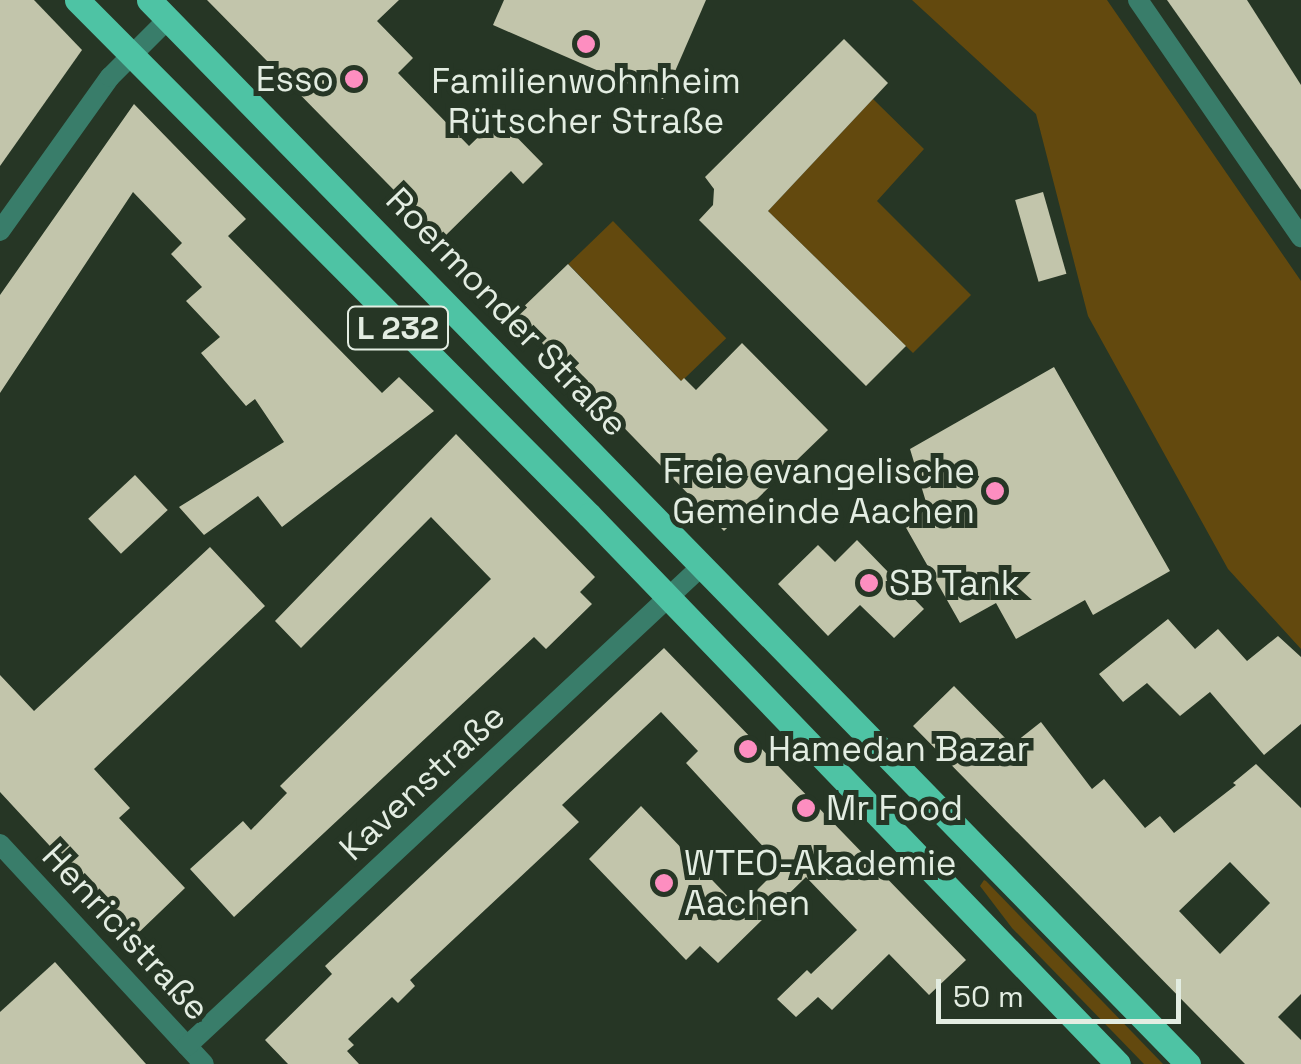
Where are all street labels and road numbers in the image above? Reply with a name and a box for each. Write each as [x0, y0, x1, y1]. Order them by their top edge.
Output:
street label: Roermonder Straße [378, 179, 636, 445]
road number: L 232 [346, 301, 450, 355]
street label: Kavenstraße [331, 695, 513, 869]
street label: Henricistraße [34, 835, 218, 1029]

